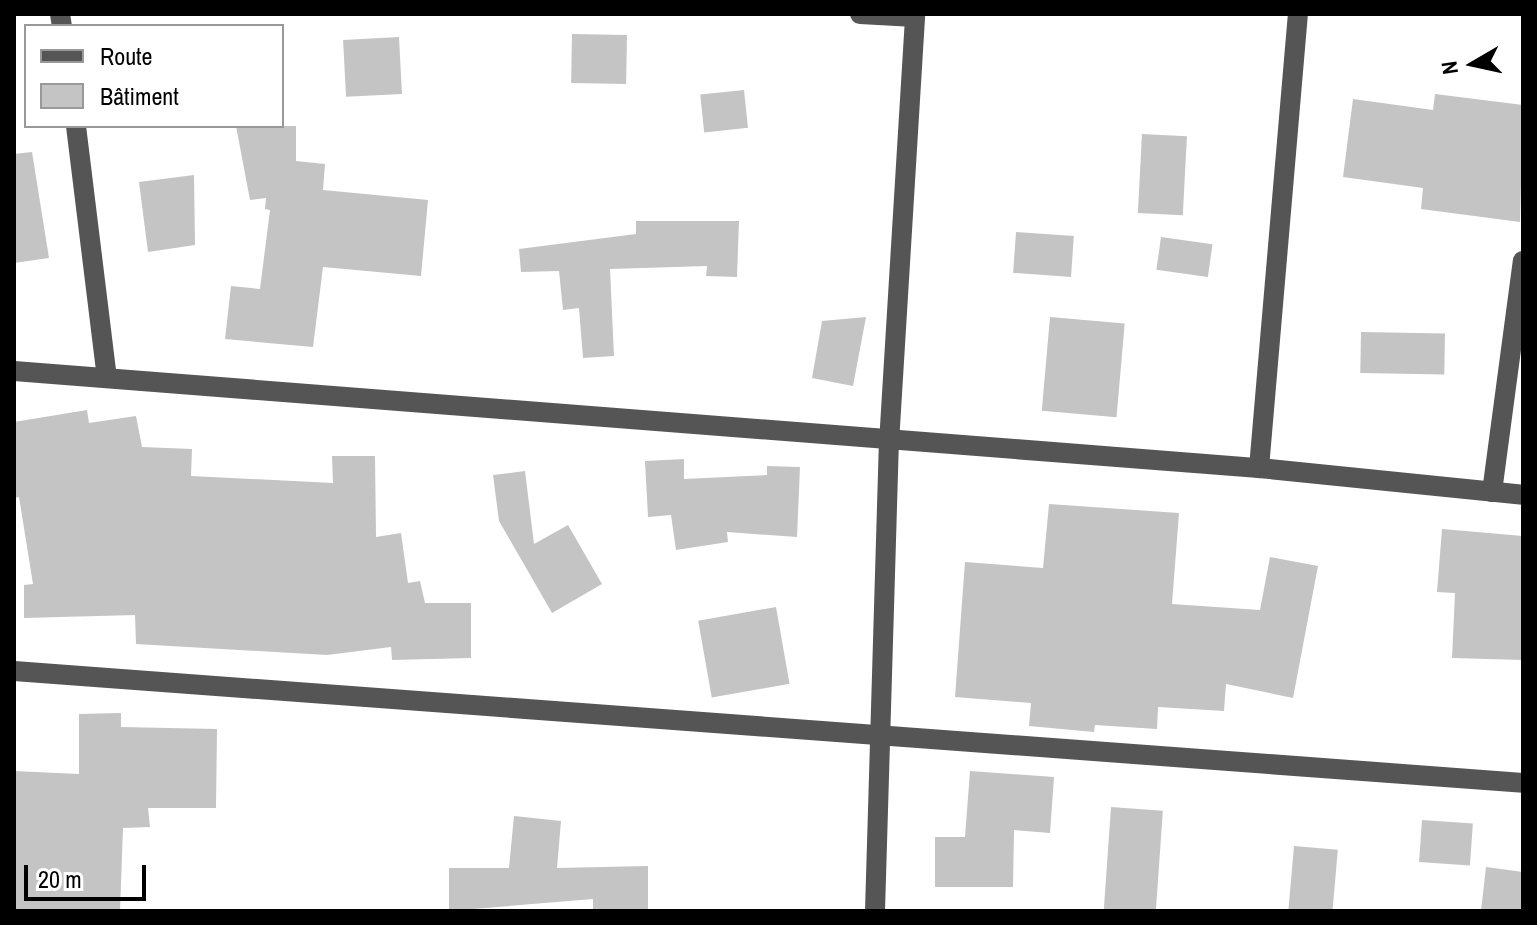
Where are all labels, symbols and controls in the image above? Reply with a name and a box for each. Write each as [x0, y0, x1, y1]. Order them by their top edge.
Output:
legend [24, 24, 284, 128]
north arrow [1433, 24, 1513, 104]
text: Route [100, 40, 153, 72]
text: N [1433, 59, 1465, 77]
text: Bâtiment [100, 80, 179, 112]
scale bar [28, 849, 150, 899]
text: 20 m [38, 863, 82, 895]

